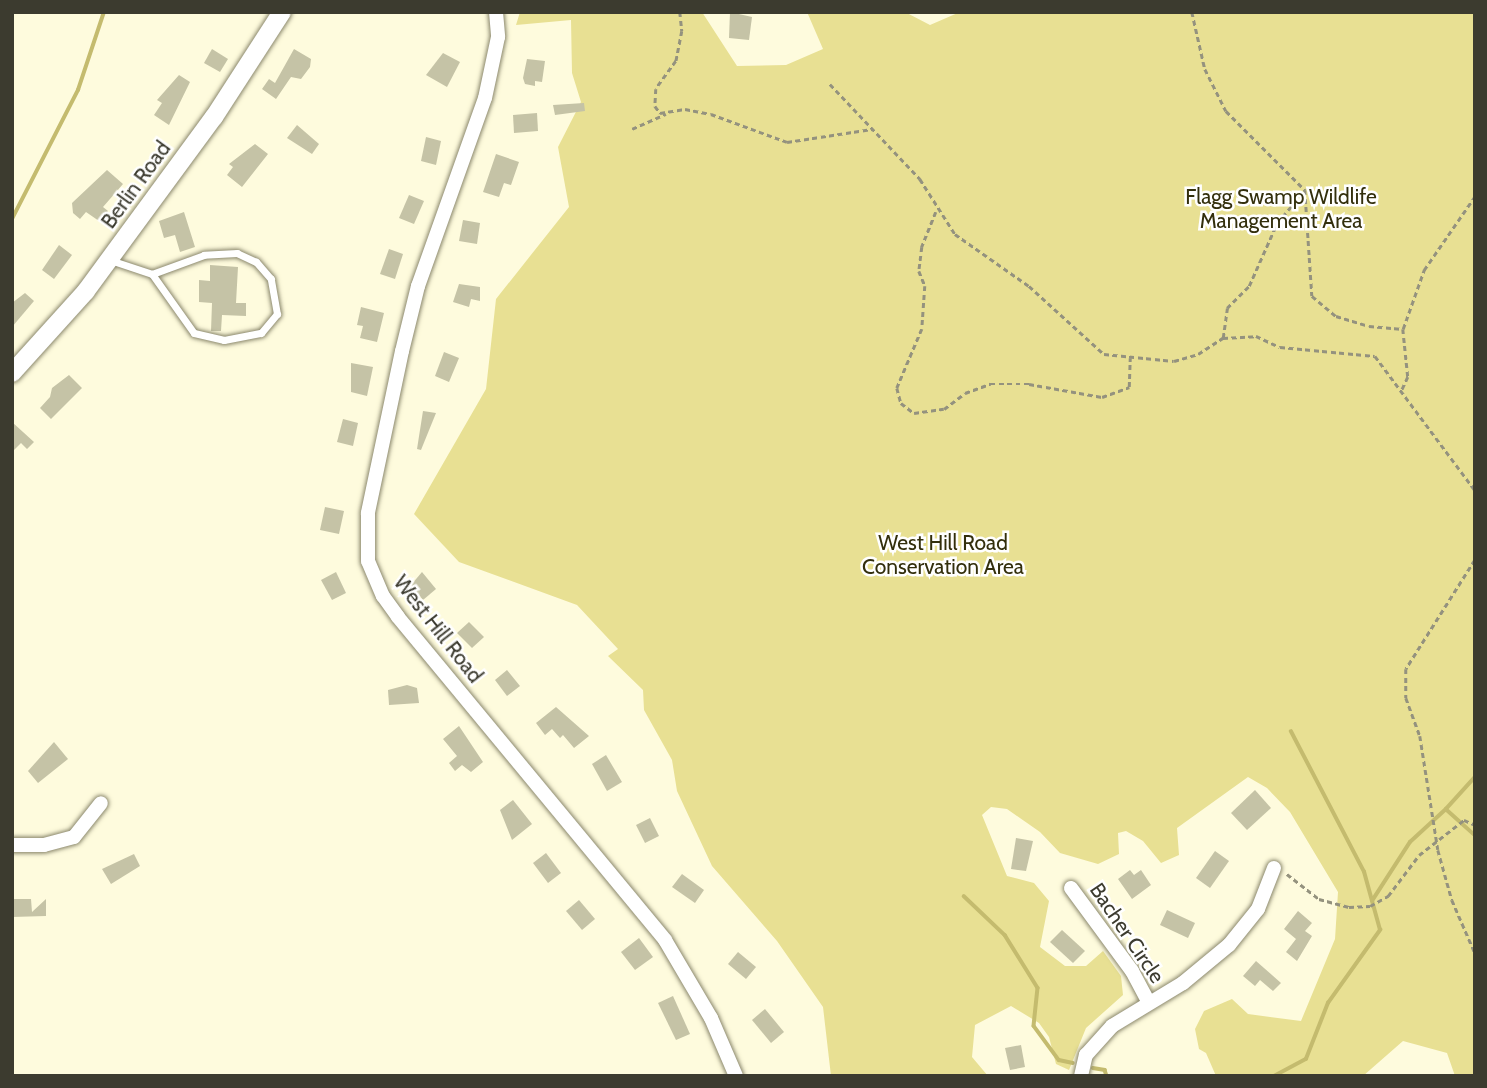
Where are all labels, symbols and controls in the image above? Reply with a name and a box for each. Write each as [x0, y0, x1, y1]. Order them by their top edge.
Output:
street label: Berlin Road [96, 137, 176, 233]
park label: Flagg Swamp Wildlife Management Area [1185, 184, 1377, 234]
park label: West Hill Road Conservation Area [862, 530, 1024, 580]
street label: West Hill Road [388, 570, 488, 688]
street label: Bacher Circle [1084, 878, 1170, 988]

